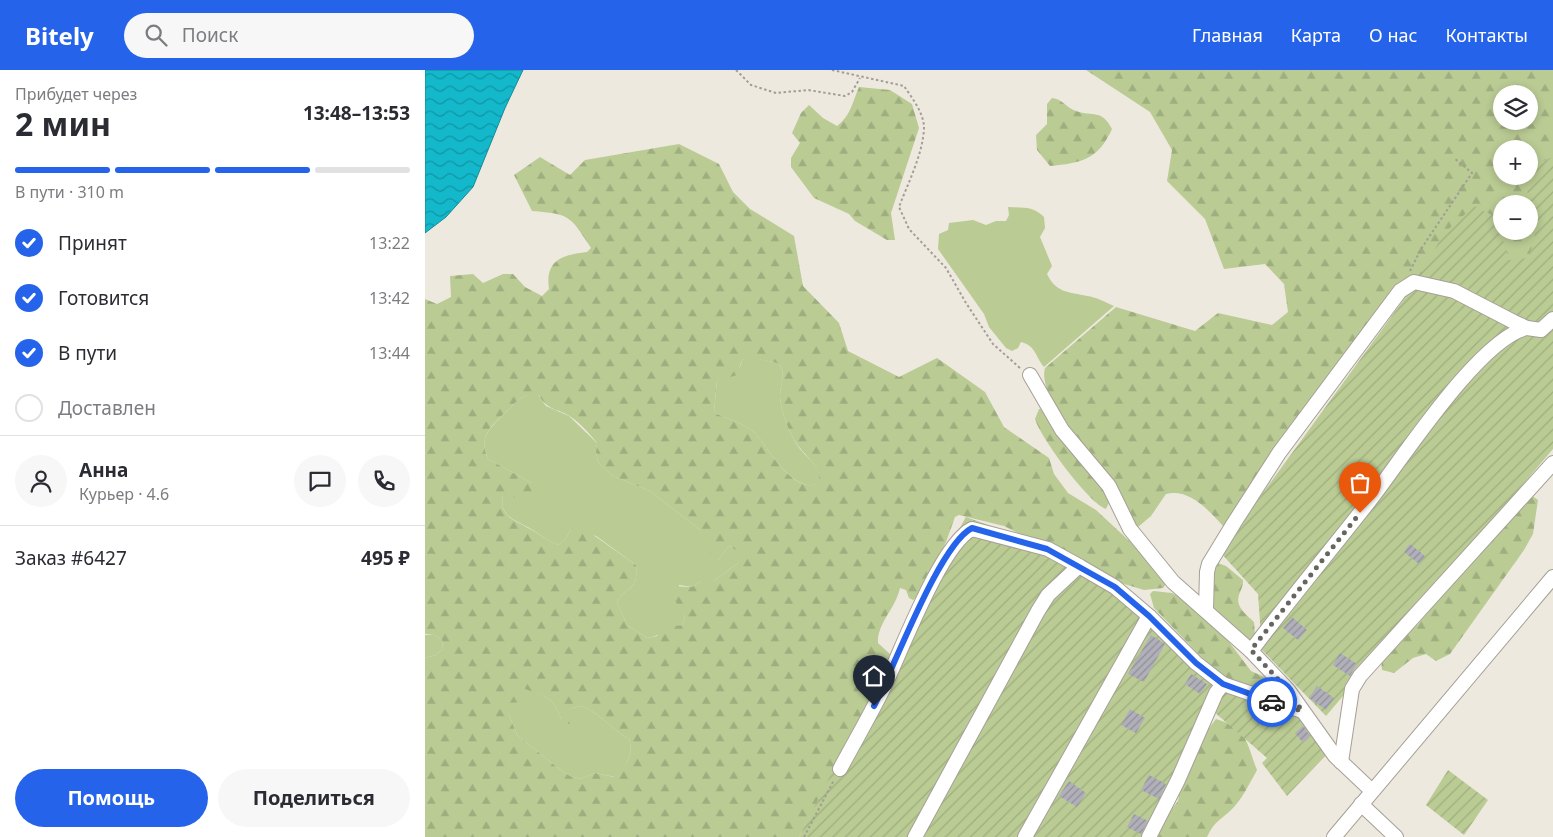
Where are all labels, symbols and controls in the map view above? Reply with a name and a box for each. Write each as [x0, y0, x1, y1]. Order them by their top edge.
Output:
search box [124, 13, 474, 58]
text: Bitely [25, 19, 94, 52]
icon: search [142, 21, 170, 49]
text: Поиск [182, 22, 238, 48]
text: Главная [1192, 23, 1263, 47]
text: Карта [1291, 23, 1341, 47]
text: О нас [1369, 23, 1417, 47]
text: Контакты [1445, 23, 1528, 47]
text: Прибудет через [15, 83, 137, 105]
map controls [1493, 85, 1538, 240]
button: layers [1493, 85, 1538, 130]
text: 13:48–13:53 [303, 100, 410, 126]
text: 2 мин [15, 102, 111, 145]
button: + [1493, 140, 1538, 185]
text: В пути · 310 m [15, 181, 124, 203]
button: − [1493, 195, 1538, 240]
icon: check [15, 229, 43, 257]
text: Принят [58, 230, 127, 256]
text: 13:22 [369, 232, 410, 254]
icon: check [15, 284, 43, 312]
text: Готовится [58, 285, 149, 311]
text: 13:42 [369, 287, 410, 309]
icon: check [15, 339, 43, 367]
text: В пути [58, 340, 117, 366]
text: 13:44 [369, 342, 410, 364]
text: Доставлен [58, 395, 156, 421]
button: person [15, 455, 67, 507]
button: chat [294, 455, 346, 507]
button: phone [358, 455, 410, 507]
text: Анна [79, 457, 128, 483]
pin [1339, 462, 1381, 513]
icon: bag [1346, 469, 1374, 497]
text: Курьер · 4.6 [79, 483, 169, 505]
text: Заказ #6427 [15, 545, 127, 571]
text: 495 ₽ [361, 545, 410, 571]
pin [853, 655, 895, 706]
icon: home [860, 662, 888, 690]
courier [1247, 677, 1297, 727]
icon: car [1258, 688, 1286, 716]
button: Помощь [15, 769, 208, 827]
button: Поделиться [218, 769, 410, 827]

